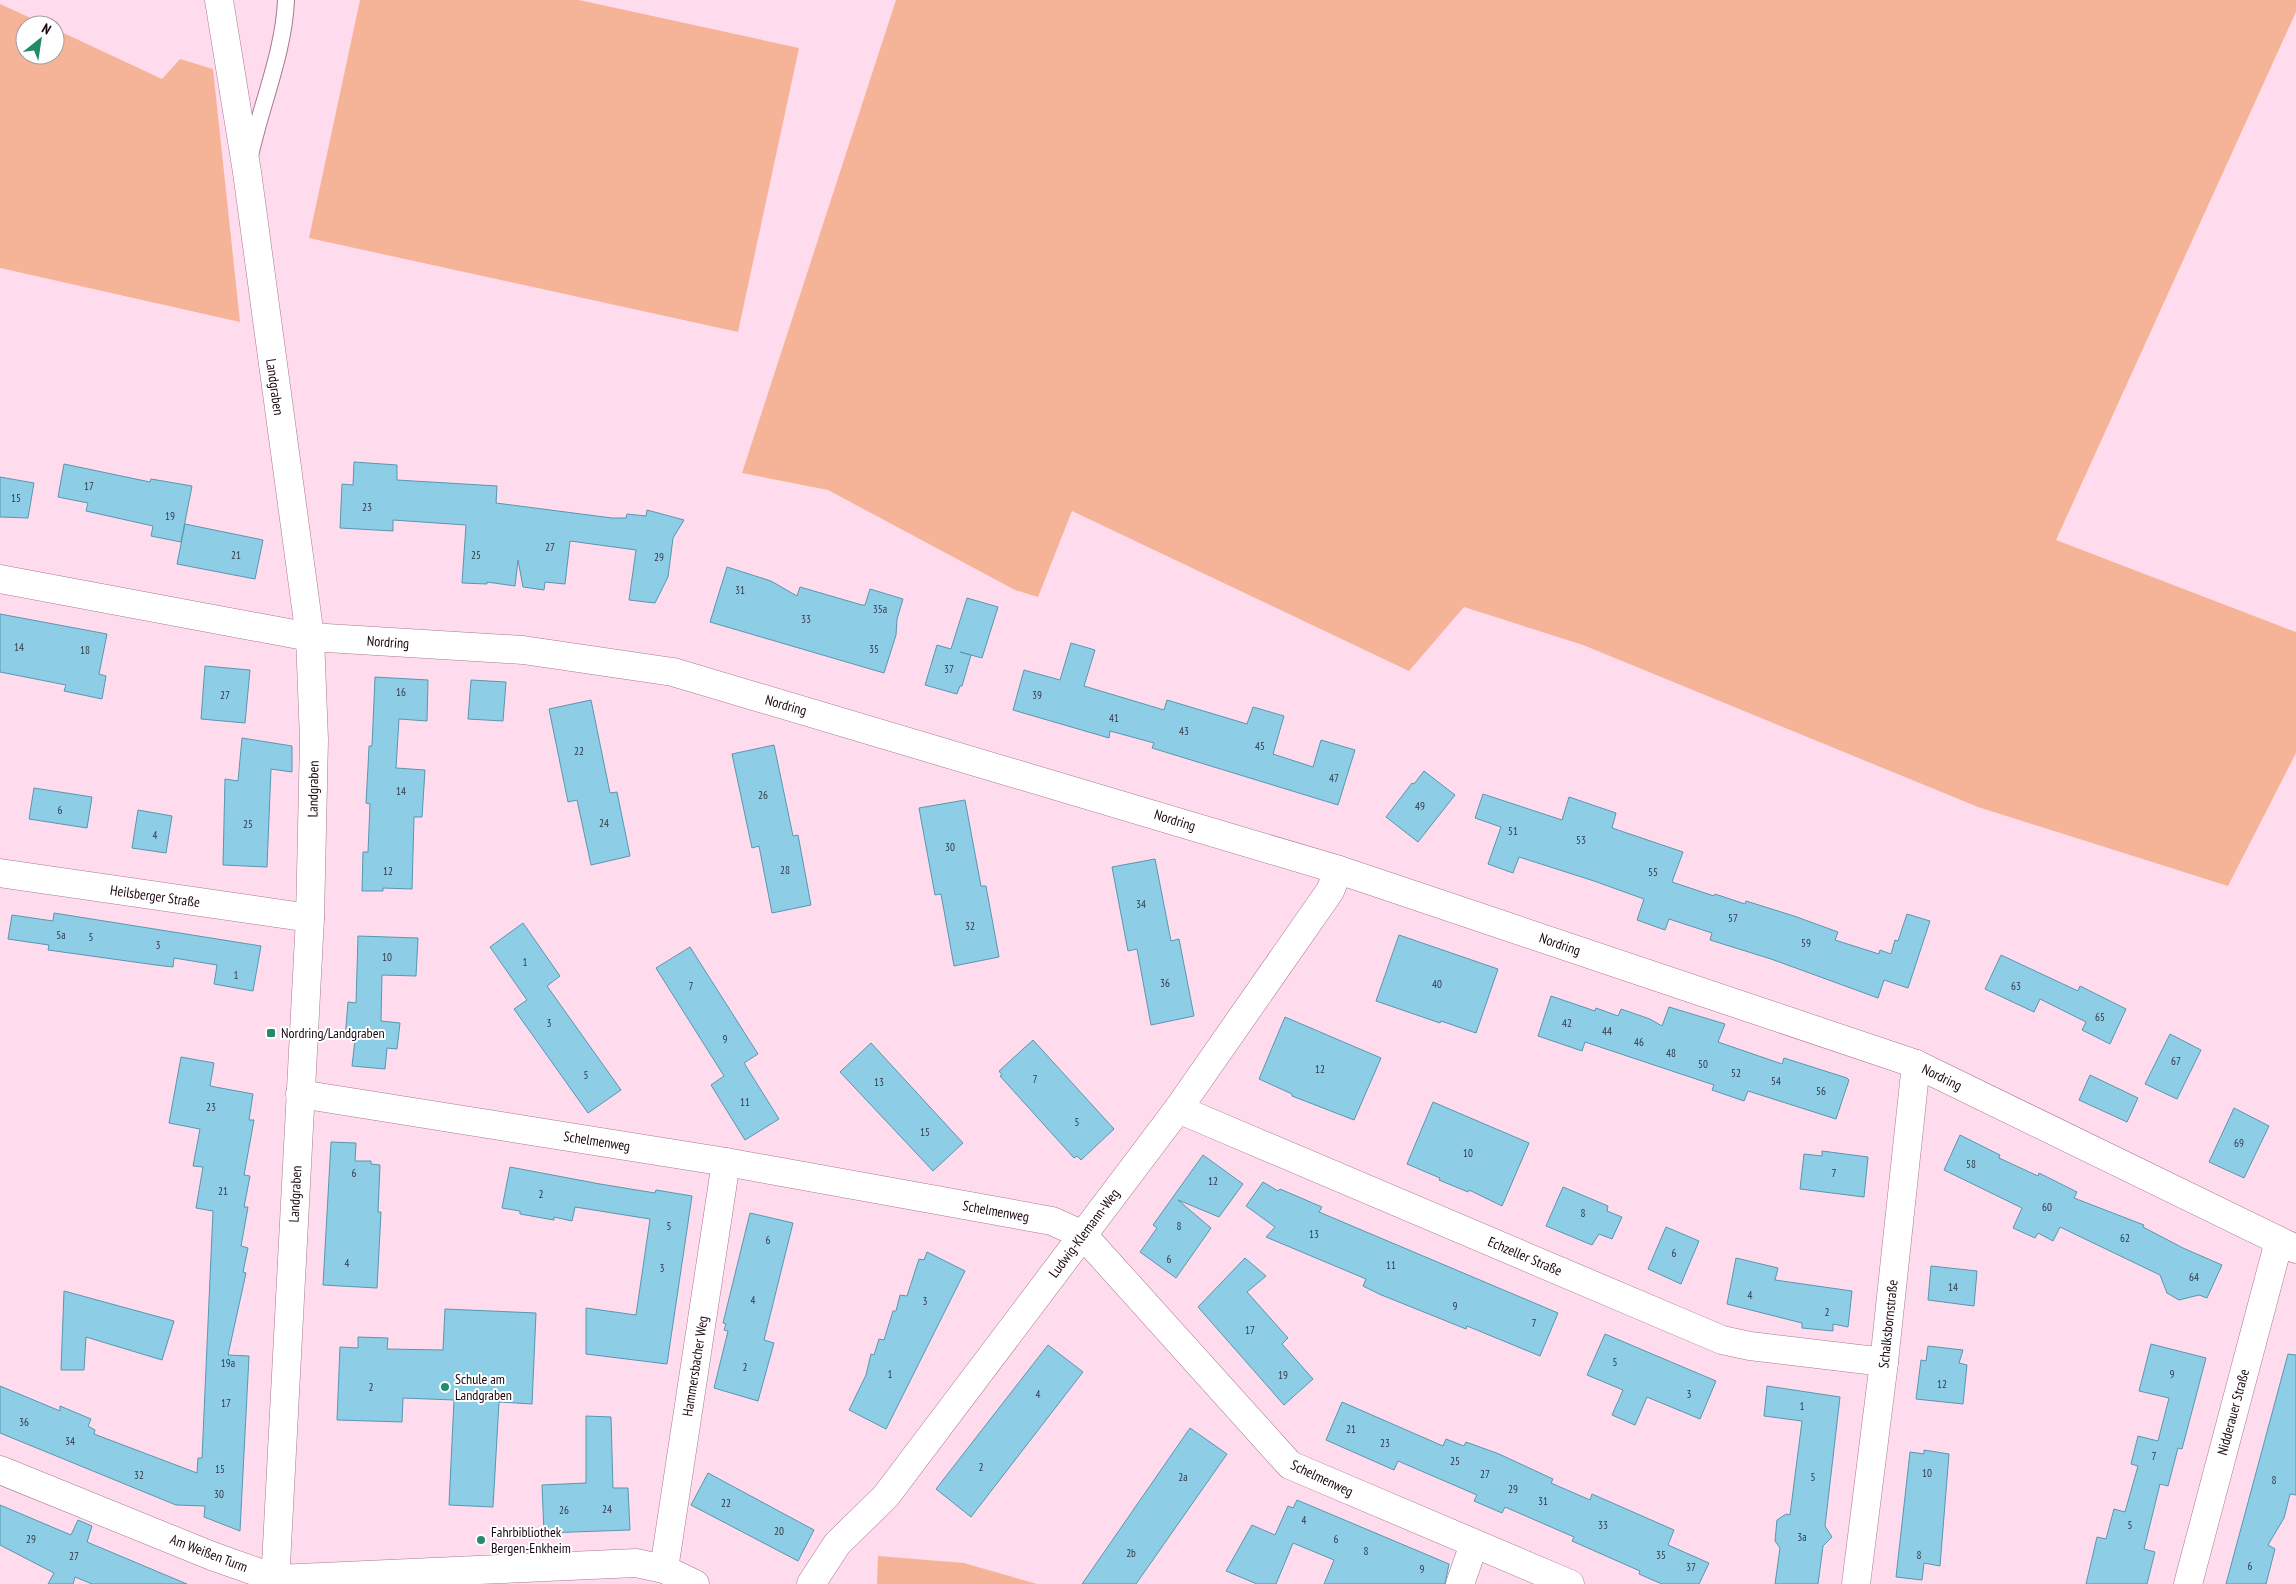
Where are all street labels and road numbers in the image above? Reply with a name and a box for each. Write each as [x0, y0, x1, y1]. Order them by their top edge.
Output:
street label: Landgraben [262, 358, 288, 416]
street label: Nordring [366, 632, 410, 652]
street label: Nordring [763, 690, 809, 720]
street label: Landgraben [304, 760, 322, 818]
street label: Nordring [1152, 805, 1198, 835]
street label: Heilsberger Straße [109, 881, 201, 911]
street label: Nordring [1537, 929, 1583, 959]
street label: Nordring [1919, 1060, 1965, 1094]
street label: Schelmenweg [562, 1127, 632, 1155]
street label: Landgraben [285, 1165, 305, 1223]
street label: Ludwig-Klemann-Weg [1045, 1185, 1123, 1281]
street label: Schelmenweg [961, 1196, 1031, 1226]
street label: Echzeller Straße [1485, 1232, 1565, 1280]
street label: Schalksbornstraße [1874, 1279, 1902, 1369]
street label: Hammersbacher Weg [678, 1314, 712, 1418]
street label: Nidderauer Straße [2213, 1367, 2253, 1457]
street label: Schelmenweg [1288, 1456, 1356, 1500]
street label: Am Weißen Turm [168, 1530, 250, 1576]

